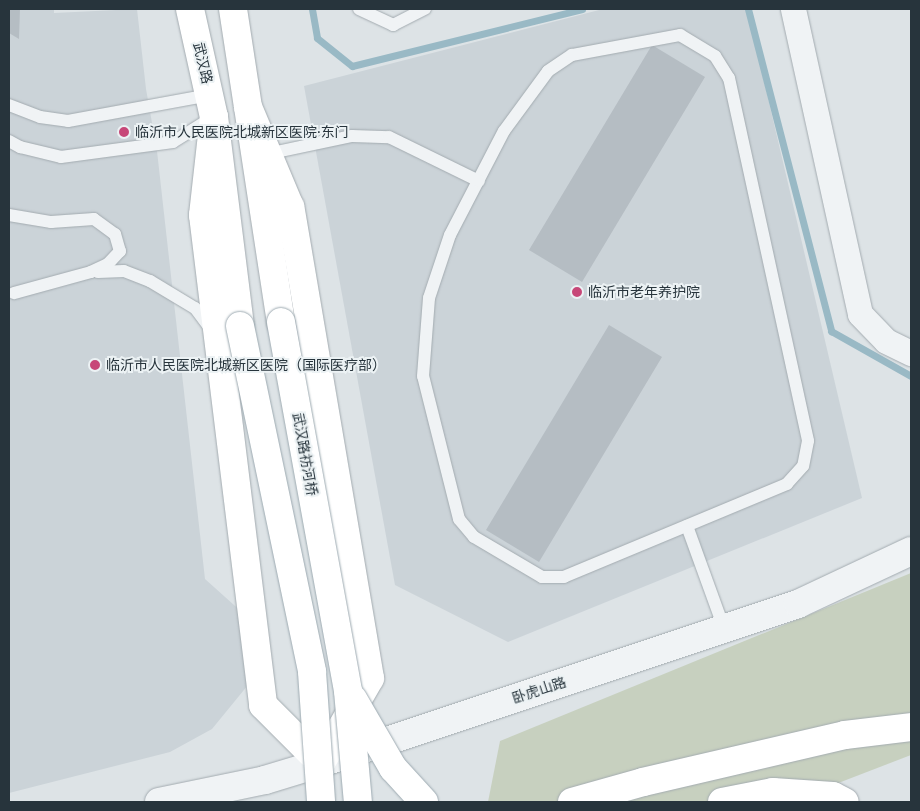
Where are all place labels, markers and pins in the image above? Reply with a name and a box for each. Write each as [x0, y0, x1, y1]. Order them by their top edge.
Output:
place label: 临沂市人民医院北城新区医院·东门 [135, 124, 349, 140]
marker: 临沂市人民医院北城新区医院·东门 [117, 125, 131, 139]
place label: 临沂市老年养护院 [588, 284, 700, 300]
marker: 临沂市老年养护院 [570, 285, 584, 299]
place label: 临沂市人民医院北城新区医院（国际医疗部） [106, 357, 386, 373]
marker: 临沂市人民医院北城新区医院（国际医疗部） [88, 358, 102, 372]

